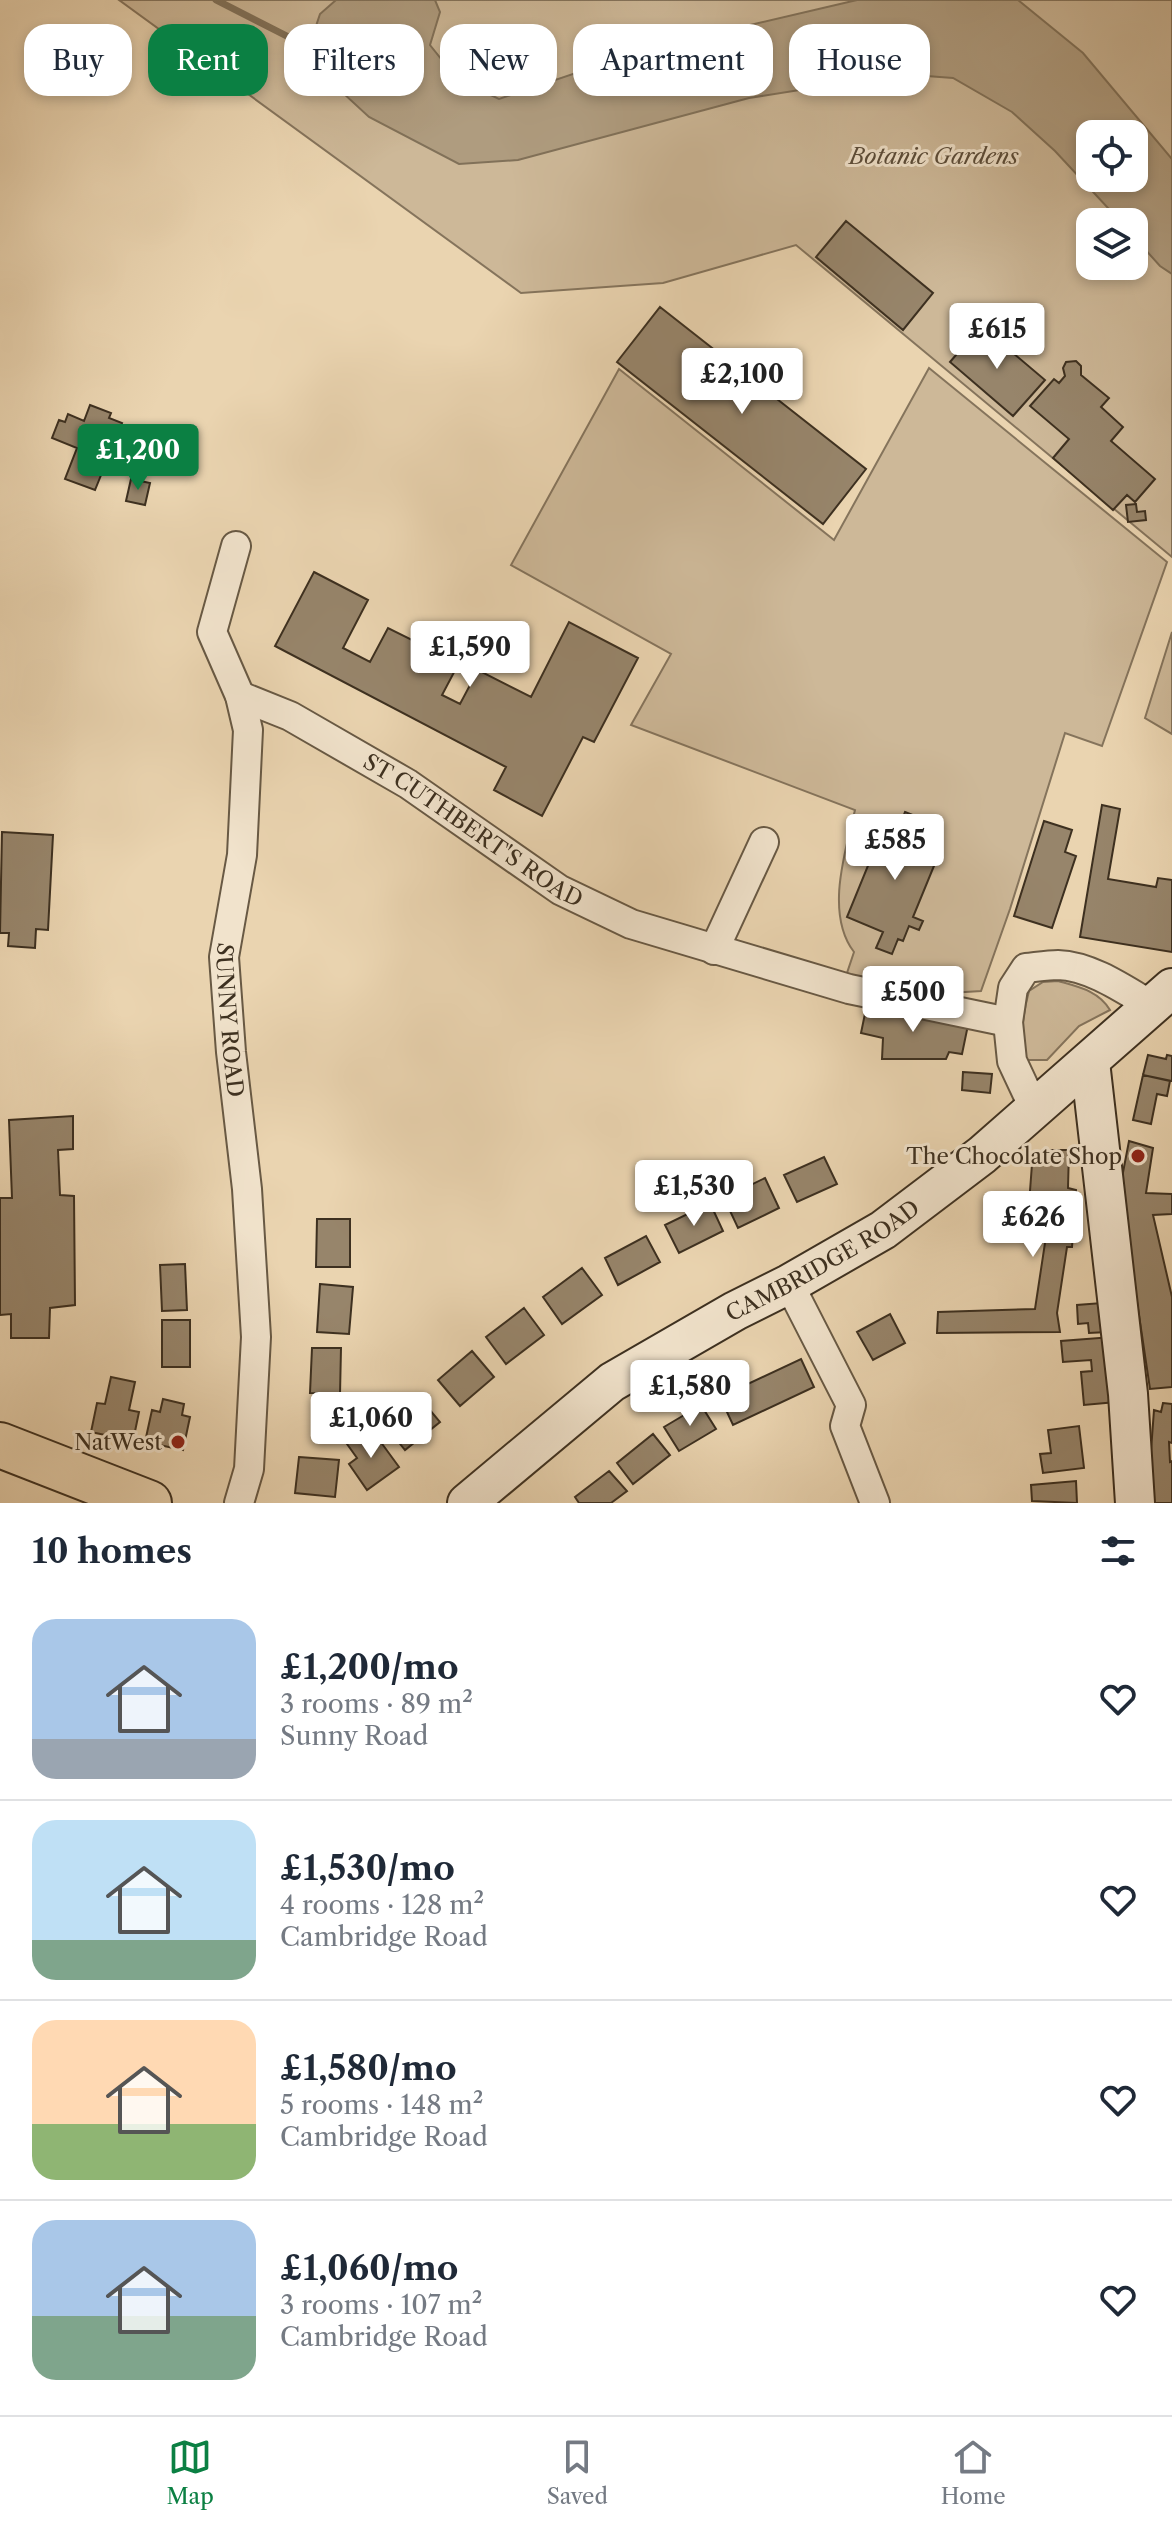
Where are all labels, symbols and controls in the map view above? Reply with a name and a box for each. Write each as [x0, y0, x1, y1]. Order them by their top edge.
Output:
chip: Buy [24, 24, 132, 96]
chip: Rent [148, 24, 268, 96]
chip: Filters [284, 24, 424, 96]
chip: New [440, 24, 557, 96]
chip: Apartment [573, 24, 773, 96]
chip: House [789, 24, 930, 96]
map controls [1076, 120, 1148, 280]
button: locate [1076, 120, 1148, 192]
park label: Botanic Gardens [847, 143, 1019, 170]
button: layers [1076, 208, 1148, 280]
pin: £615 [950, 303, 1044, 371]
text: £615 [967, 313, 1027, 345]
pin: £2,100 [677, 348, 807, 416]
text: £2,100 [700, 358, 784, 390]
pin: £1,200 [73, 424, 203, 492]
text: £1,200 [96, 434, 180, 466]
pin: £1,590 [405, 621, 535, 689]
text: £1,590 [429, 631, 511, 663]
street label: ST CUTHBERT'S ROAD [359, 748, 587, 912]
pin: £585 [848, 814, 942, 882]
text: £585 [864, 824, 926, 856]
street label: SUNNY ROAD [210, 941, 250, 1099]
pin: £500 [866, 966, 960, 1034]
text: £500 [881, 976, 945, 1008]
place label: The Chocolate Shop [906, 1143, 1122, 1170]
marker: The Chocolate Shop [1129, 1147, 1147, 1165]
pin: £1,530 [629, 1160, 759, 1228]
text: £1,530 [653, 1170, 735, 1202]
pin: £626 [986, 1191, 1080, 1259]
street label: CAMBRIDGE ROAD [721, 1194, 925, 1327]
text: £626 [1001, 1201, 1065, 1233]
pin: £1,580 [625, 1360, 755, 1428]
text: £1,580 [648, 1370, 732, 1402]
pin: £1,060 [306, 1392, 436, 1460]
text: £1,060 [329, 1402, 413, 1434]
place label: NatWest [74, 1429, 162, 1456]
marker: NatWest [169, 1433, 187, 1451]
icon: filters [1096, 1529, 1140, 1573]
text: 10 homes [32, 1530, 192, 1572]
text: £1,200/mo [280, 1646, 459, 1688]
icon: home [96, 1651, 192, 1747]
icon: heart [1096, 1677, 1140, 1721]
text: 3 rooms · 89 m² [280, 1688, 473, 1720]
text: Sunny Road [280, 1720, 428, 1752]
text: £1,530/mo [280, 1847, 455, 1889]
icon: home [96, 1852, 192, 1948]
icon: heart [1096, 1878, 1140, 1922]
text: 4 rooms · 128 m² [280, 1889, 484, 1921]
text: Cambridge Road [280, 1921, 488, 1953]
text: £1,580/mo [280, 2047, 457, 2089]
icon: home [96, 2052, 192, 2148]
icon: heart [1096, 2078, 1140, 2122]
text: 5 rooms · 148 m² [280, 2089, 483, 2121]
text: Cambridge Road [280, 2121, 488, 2153]
text: £1,060/mo [280, 2247, 458, 2289]
icon: home [96, 2252, 192, 2348]
icon: heart [1096, 2278, 1140, 2322]
text: 3 rooms · 107 m² [280, 2289, 482, 2321]
text: Cambridge Road [280, 2321, 488, 2353]
tab: Map [167, 2435, 214, 2510]
tab: Saved [547, 2435, 608, 2510]
tab: Home [941, 2435, 1005, 2510]

